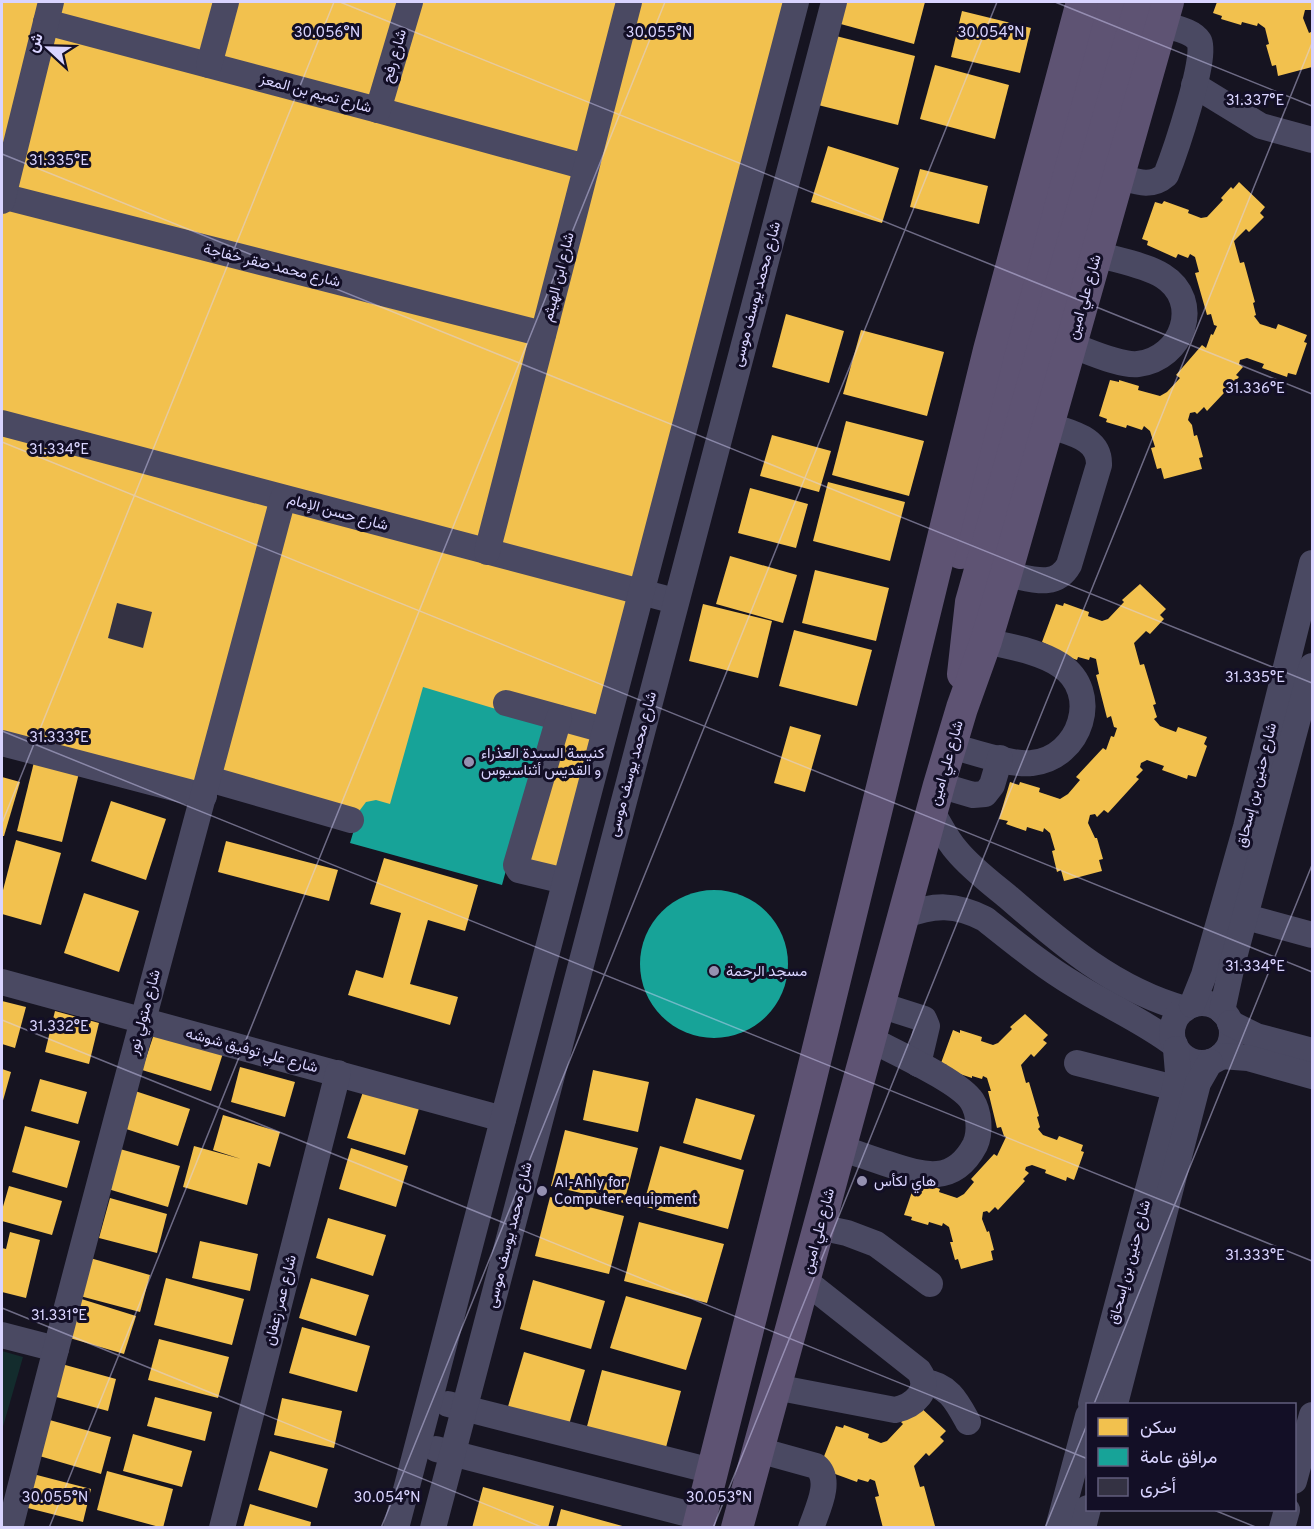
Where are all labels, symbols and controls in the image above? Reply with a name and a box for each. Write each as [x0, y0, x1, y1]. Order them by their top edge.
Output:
north arrow [18, 18, 78, 78]
text: 30.056°N [294, 24, 360, 43]
text: 30.055°N [626, 24, 692, 43]
text: 30.054°N [957, 24, 1025, 43]
street label: شارع رفح [379, 27, 412, 85]
text: ش [23, 30, 49, 56]
street label: شارع تميم بن المعز [257, 70, 374, 119]
text: 31.337°E [1226, 92, 1284, 111]
text: 31.335°E [29, 152, 89, 171]
street label: شارع محمد يوسف موسى [729, 219, 786, 369]
street label: شارع ابن الهيثم [539, 230, 580, 324]
street label: شارع محمد صقر خفاجة [201, 240, 342, 293]
street label: شارع علي امين [1064, 252, 1109, 343]
text: 31.336°E [1225, 380, 1285, 399]
text: 31.334°E [29, 441, 89, 460]
street label: شارع حسن الإمام [285, 491, 390, 536]
text: 31.335°E [1225, 669, 1285, 688]
street label: شارع محمد يوسف موسى [605, 689, 662, 839]
street label: شارع علي امين [926, 718, 971, 809]
street label: شارع حنين بن إسحاق [1233, 721, 1282, 850]
text: 31.333°E [29, 729, 89, 748]
place label: كنيسة السيدة العذراء و القديس أثناسيوس [481, 745, 605, 781]
marker: كنيسة السيدة العذراء و القديس أثناسيوس [462, 755, 476, 769]
text: 31.334°E [1225, 958, 1285, 977]
place label: مسجد الرحمة [726, 963, 807, 982]
marker: مسجد الرحمة [707, 964, 721, 978]
street label: شارع متولي نور [125, 968, 168, 1059]
text: 31.332°E [29, 1018, 89, 1037]
street label: شارع علي توفيق شوشه [183, 1025, 320, 1080]
street label: شارع محمد يوسف موسى [483, 1160, 538, 1310]
place label: هاي لكأس [874, 1173, 936, 1194]
place label: Al-Ahly for Computer equipment [554, 1174, 697, 1210]
marker: هاي لكأس [855, 1174, 869, 1188]
marker: Al-Ahly for Computer equipment [535, 1184, 549, 1198]
street label: شارع علي امين [799, 1186, 842, 1277]
street label: شارع حنين بن إسحاق [1105, 1198, 1156, 1327]
text: 31.333°E [1225, 1247, 1285, 1266]
street label: شارع عمر زعفان [261, 1253, 302, 1348]
text: 31.331°E [31, 1307, 87, 1326]
legend [1086, 1403, 1296, 1511]
text: سكن [1140, 1417, 1176, 1440]
text: مرافق عامة [1140, 1447, 1217, 1470]
text: أخرى [1140, 1477, 1176, 1500]
text: 30.055°N [22, 1489, 88, 1508]
text: 30.054°N [353, 1489, 421, 1508]
text: 30.053°N [686, 1489, 752, 1508]

